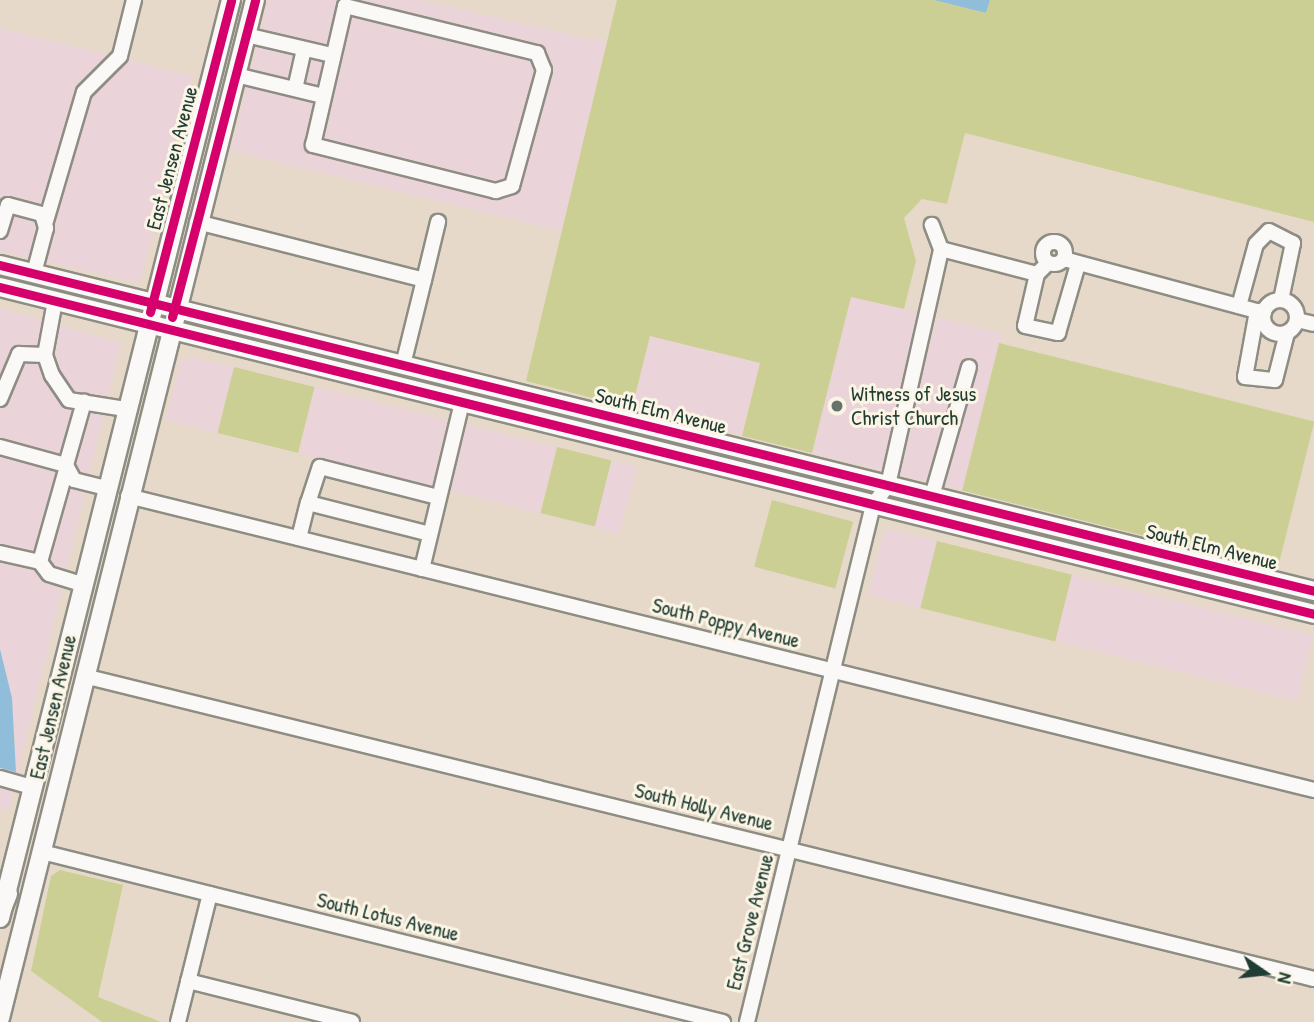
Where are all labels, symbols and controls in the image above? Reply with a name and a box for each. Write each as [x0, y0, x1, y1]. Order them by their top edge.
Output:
street label: East Jensen Avenue [141, 84, 203, 232]
place label: Witness of Jesus Christ Church [851, 381, 976, 431]
street label: South Elm Avenue [593, 382, 729, 440]
marker: Witness of Jesus Christ Church [829, 398, 845, 414]
street label: South Elm Avenue [1144, 518, 1280, 576]
street label: South Poppy Avenue [650, 593, 802, 653]
street label: East Jensen Avenue [24, 632, 82, 782]
street label: South Holly Avenue [632, 778, 776, 836]
street label: East Grove Avenue [721, 851, 779, 993]
street label: South Lotus Avenue [314, 887, 462, 947]
north arrow [1230, 938, 1300, 1008]
text: N [1272, 970, 1299, 986]

